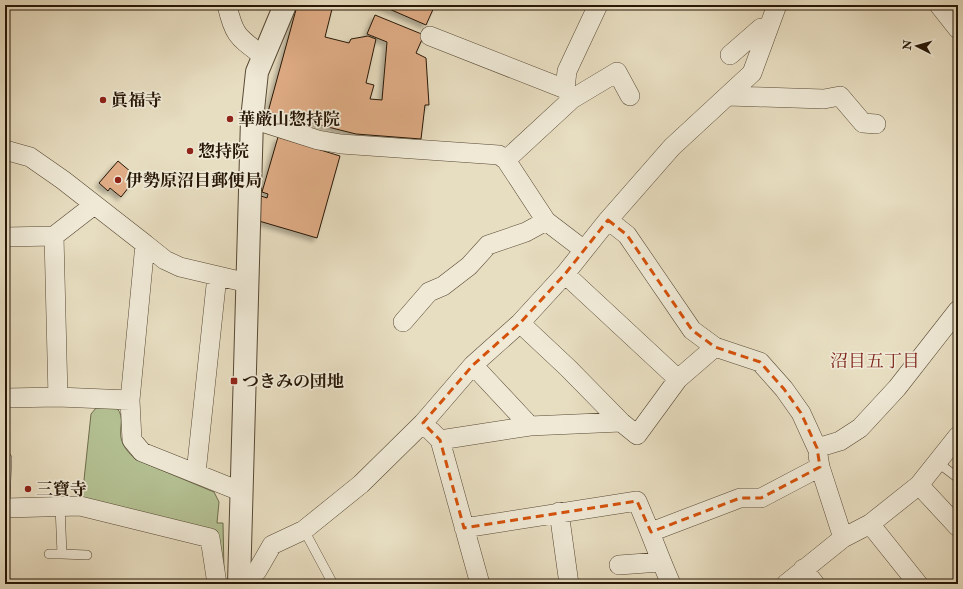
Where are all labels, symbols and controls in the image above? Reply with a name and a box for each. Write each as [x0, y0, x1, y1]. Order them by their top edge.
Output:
north arrow [897, 26, 937, 66]
text: N [900, 38, 915, 52]
place label: 眞福寺 [111, 90, 162, 111]
marker: 眞福寺 [98, 95, 108, 105]
place label: 華厳山惣持院 [238, 109, 340, 130]
marker: 華厳山惣持院 [225, 114, 235, 124]
place label: 惣持院 [198, 141, 249, 162]
marker: 惣持院 [185, 146, 195, 156]
place label: 伊勢原沼目郵便局 [126, 170, 262, 191]
marker: 伊勢原沼目郵便局 [113, 175, 123, 185]
district label: 沼目五丁目 [830, 350, 920, 373]
place label: つきみの団地 [242, 371, 344, 392]
marker: つきみの団地 [229, 376, 239, 386]
place label: 三寶寺 [36, 479, 87, 500]
marker: 三寶寺 [23, 484, 33, 494]

